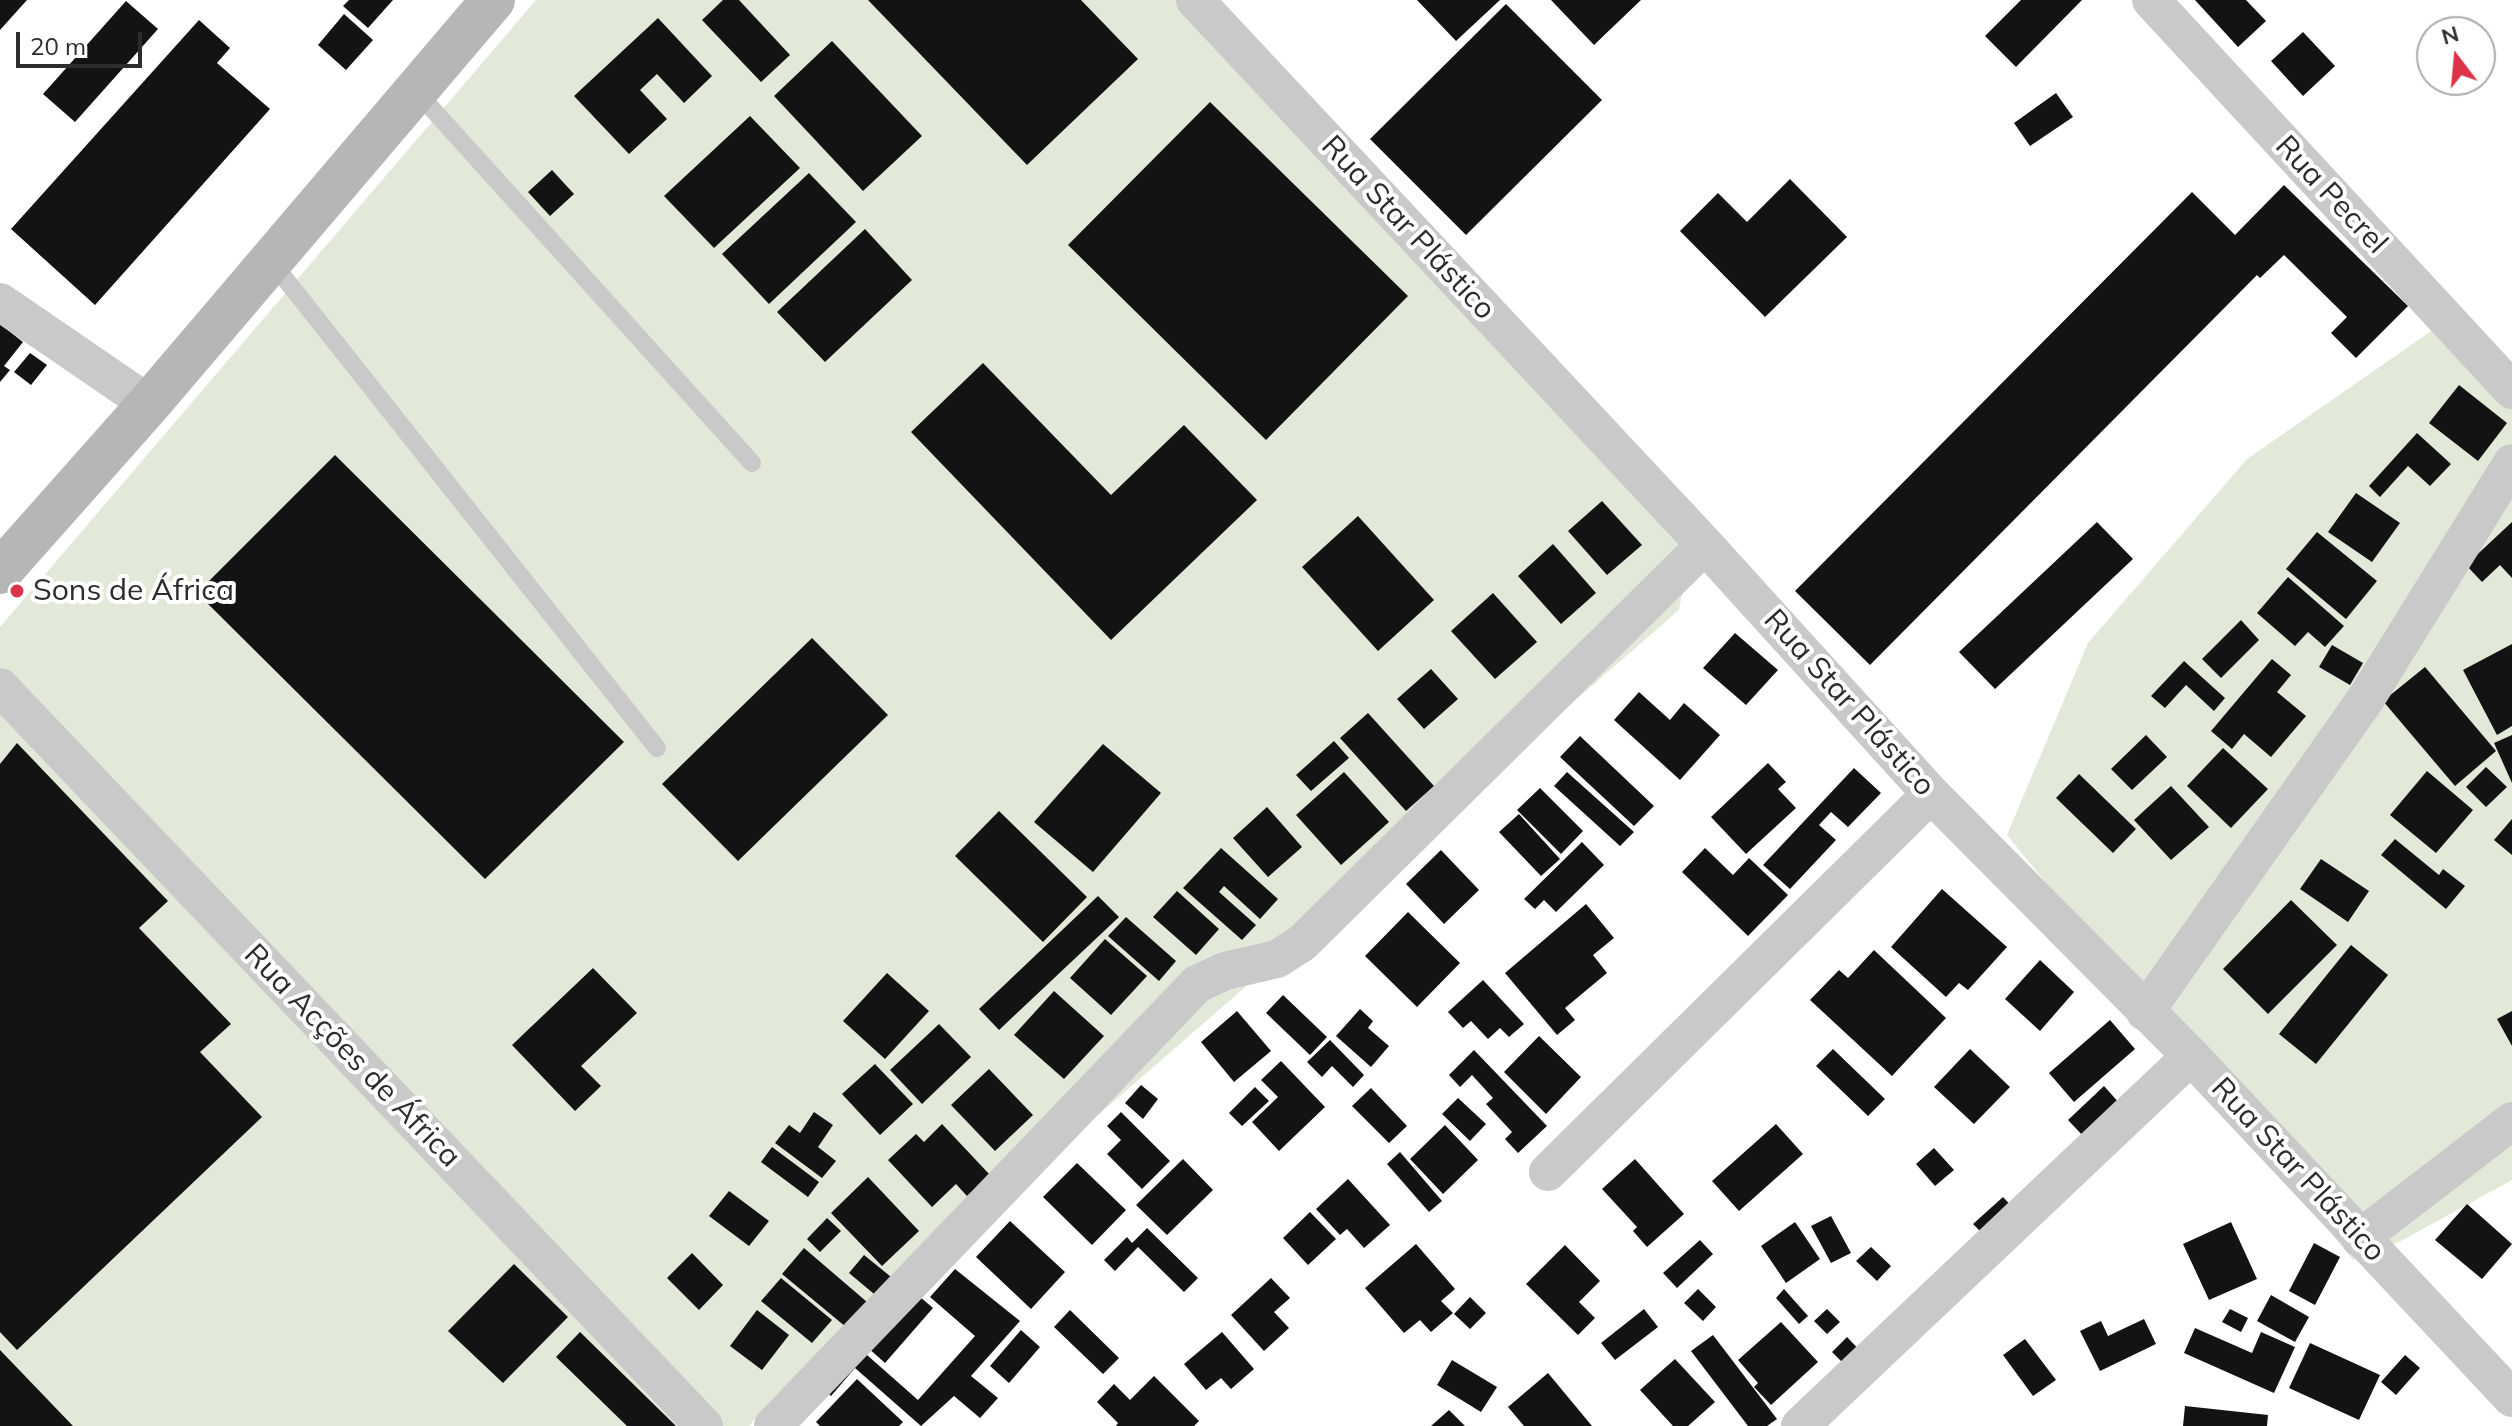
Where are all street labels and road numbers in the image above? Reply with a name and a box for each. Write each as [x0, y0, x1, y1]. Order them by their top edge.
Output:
street label: Rua Star Plástico [1314, 129, 1502, 327]
street label: Rua Pecrel [2267, 129, 2395, 261]
street label: Rua Star Plástico [1756, 602, 1942, 804]
street label: Rua Acções de África [236, 937, 468, 1175]
street label: Rua Star Plástico [2204, 1071, 2392, 1269]

